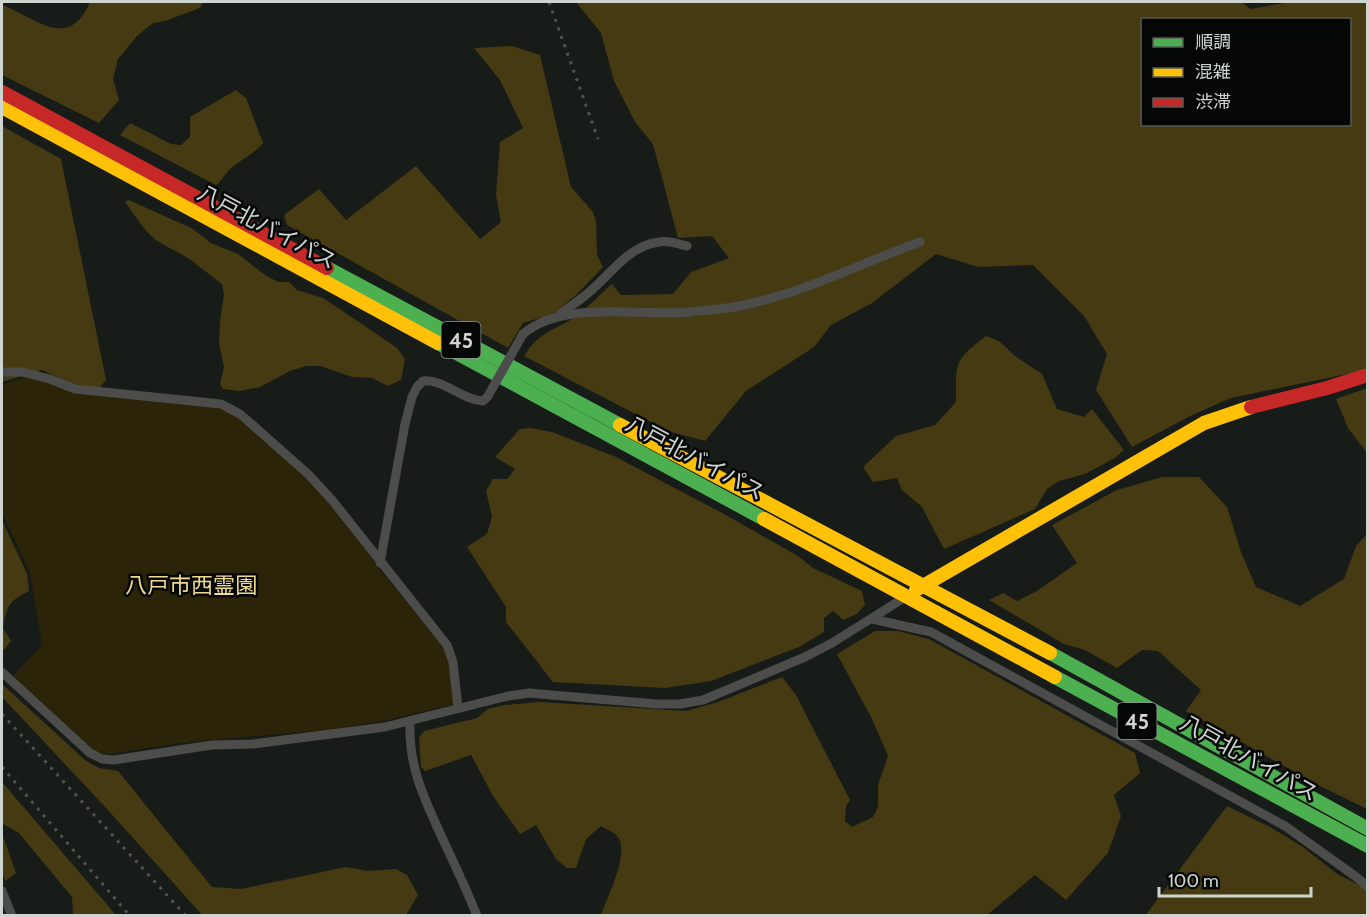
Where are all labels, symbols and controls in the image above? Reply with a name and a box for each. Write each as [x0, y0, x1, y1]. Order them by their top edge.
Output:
legend [1141, 18, 1351, 126]
text: 順調 [1195, 31, 1231, 53]
text: 混雑 [1195, 61, 1231, 83]
text: 渋滞 [1195, 91, 1231, 113]
street label: 八戸北バイパス [193, 179, 341, 275]
road number: 45 [442, 322, 480, 358]
street label: 八戸北バイパス [621, 410, 769, 506]
park label: 八戸市西霊園 [125, 572, 257, 599]
road number: 45 [1118, 703, 1156, 739]
street label: 八戸北バイパス [1175, 709, 1323, 807]
scale bar [1159, 860, 1310, 898]
text: 100 m [1168, 870, 1219, 892]

